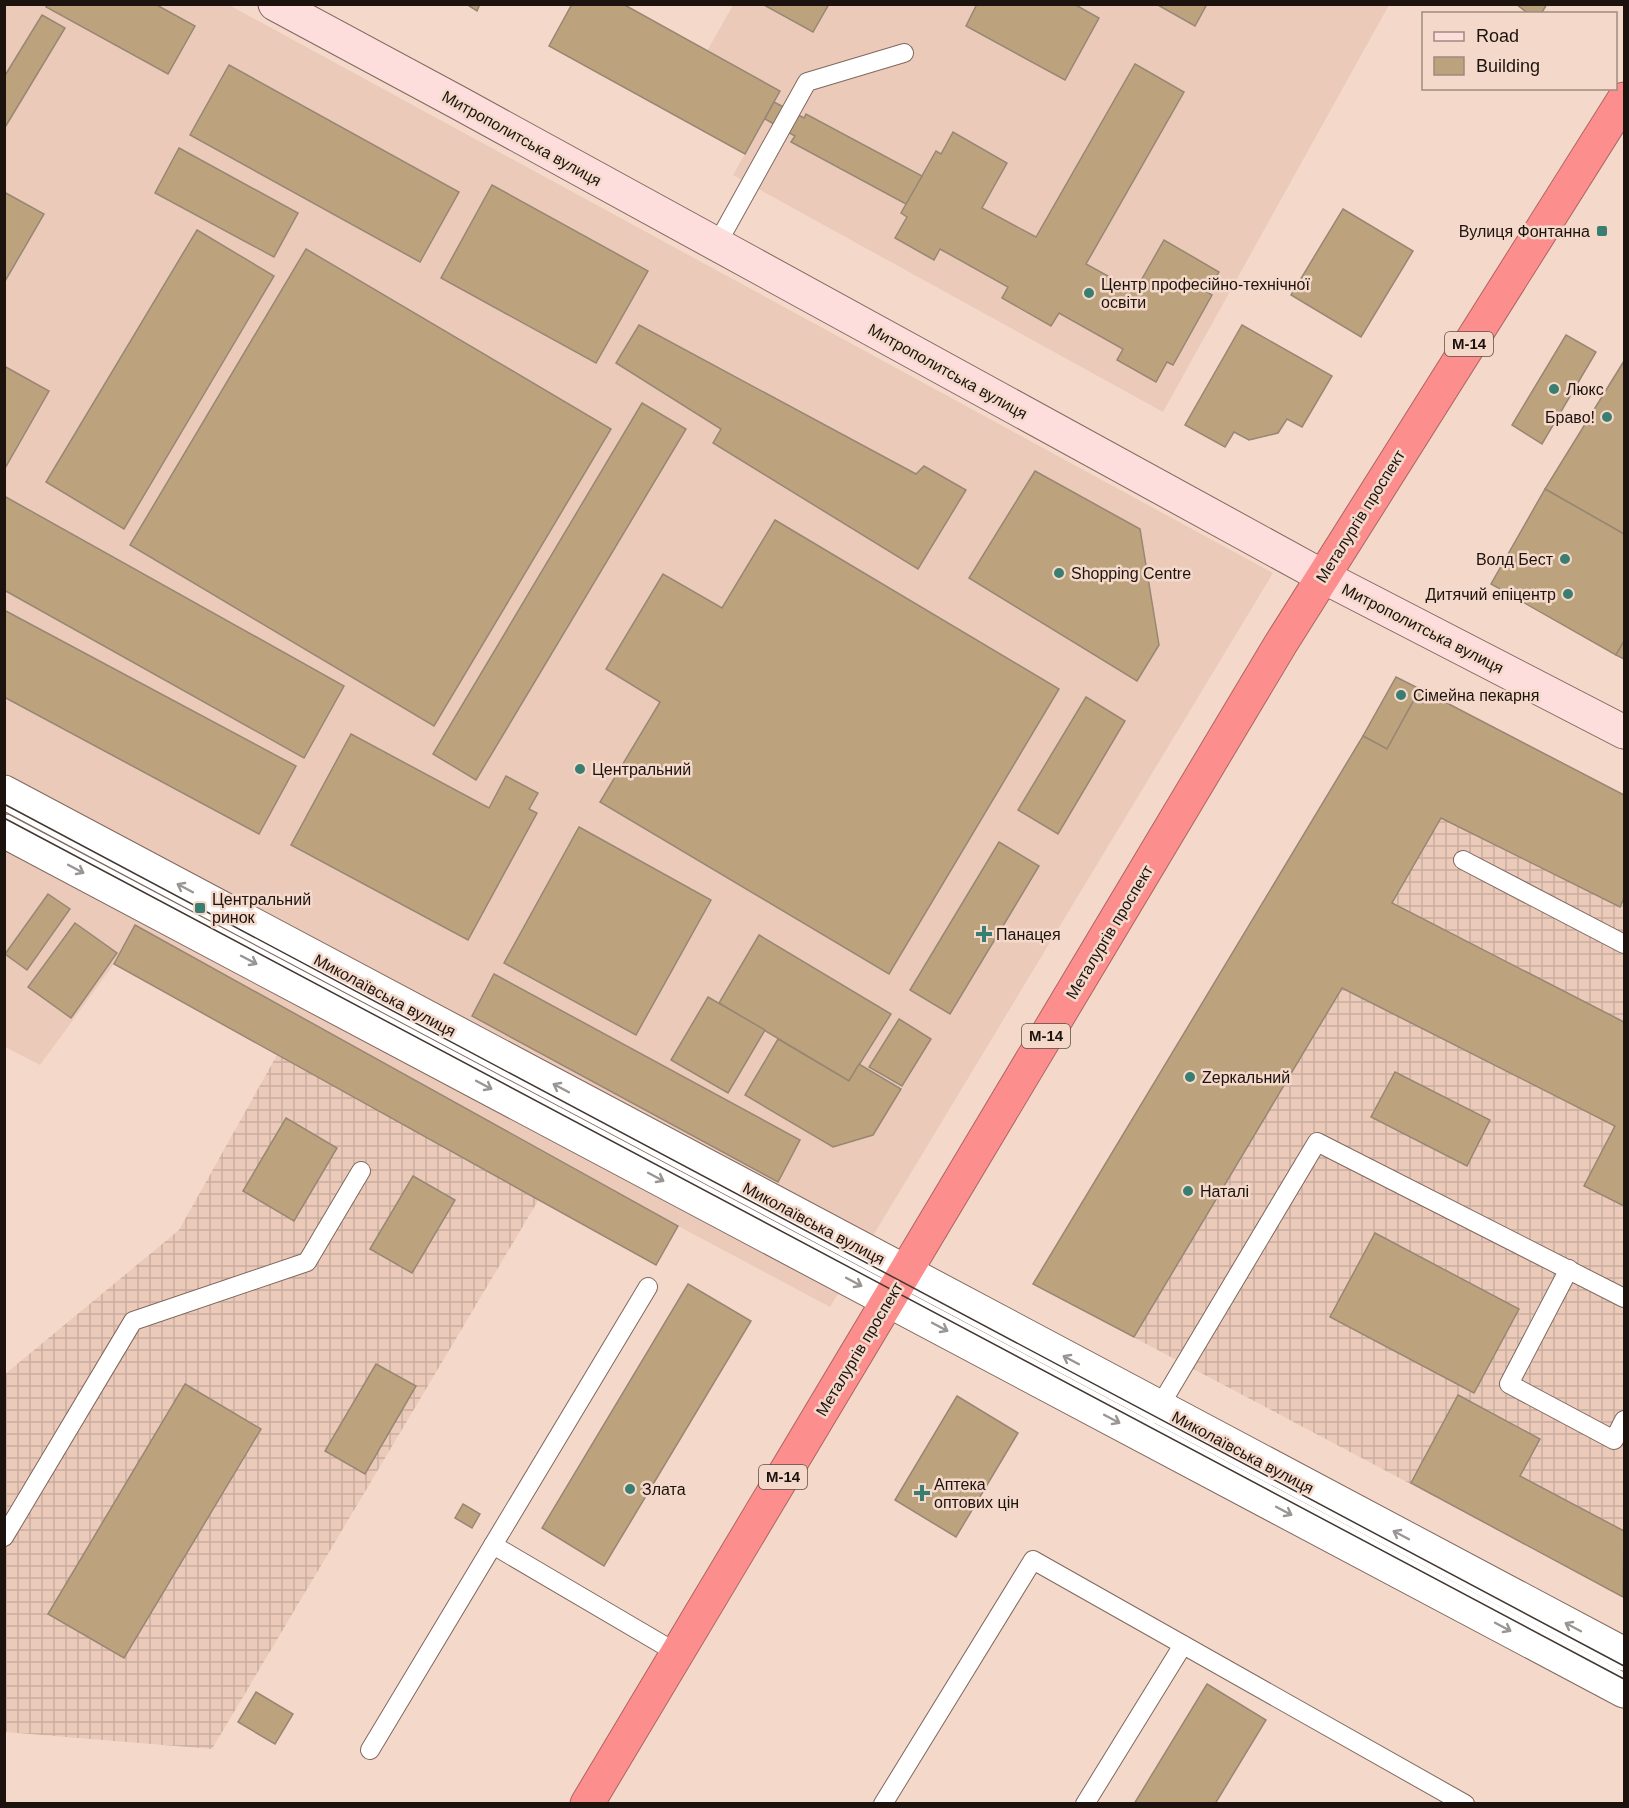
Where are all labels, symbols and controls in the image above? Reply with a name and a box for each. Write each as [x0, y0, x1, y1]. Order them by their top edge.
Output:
legend [1422, 12, 1617, 90]
text: Road [1476, 26, 1519, 46]
text: Building [1476, 56, 1540, 76]
street label: Митрополитська вулиця [439, 88, 604, 189]
place label: Вулиця Фонтанна [1459, 223, 1590, 240]
marker: Вулиця Фонтанна [1595, 224, 1609, 238]
place label: Центр професійно-технічної освіти [1101, 276, 1310, 311]
marker: Центр професійно-технічної освіти [1082, 286, 1096, 300]
street label: Митрополитська вулиця [865, 321, 1030, 422]
road number: М-14 [1445, 332, 1493, 356]
place label: Люкс [1566, 381, 1604, 398]
marker: Люкс [1547, 382, 1561, 396]
place label: Браво! [1545, 409, 1595, 426]
marker: Браво! [1600, 410, 1614, 424]
street label: Металургів проспект [1313, 446, 1408, 586]
place label: Волд Бест [1476, 551, 1554, 568]
marker: Волд Бест [1558, 552, 1572, 566]
place label: Shopping Centre [1071, 565, 1191, 582]
marker: Shopping Centre [1052, 566, 1066, 580]
street label: Митрополитська вулиця [1339, 580, 1506, 677]
place label: Дитячий епіцентр [1426, 586, 1556, 603]
marker: Дитячий епіцентр [1561, 587, 1575, 601]
place label: Сімейна пекарня [1413, 687, 1539, 704]
marker: Сімейна пекарня [1394, 688, 1408, 702]
place label: Центральний [592, 761, 691, 778]
marker: Центральний [573, 762, 587, 776]
street label: Металургів проспект [1063, 862, 1156, 1002]
one-way arrow [67, 864, 85, 875]
one-way arrow [177, 882, 194, 894]
place label: Центральний ринок [212, 891, 311, 926]
marker: Центральний ринок [193, 901, 207, 915]
place label: Панацея [996, 926, 1061, 943]
marker: Панацея [977, 927, 991, 941]
street label: Миколаївська вулиця [311, 951, 458, 1040]
one-way arrow [239, 955, 257, 967]
road number: М-14 [1022, 1024, 1070, 1048]
place label: Zеркальний [1202, 1069, 1290, 1086]
marker: Zеркальний [1183, 1070, 1197, 1084]
one-way arrow [475, 1080, 493, 1091]
one-way arrow [553, 1082, 570, 1094]
one-way arrow [647, 1172, 665, 1183]
street label: Миколаївська вулиця [740, 1179, 887, 1268]
place label: Наталі [1200, 1183, 1249, 1200]
marker: Наталі [1181, 1184, 1195, 1198]
one-way arrow [844, 1276, 862, 1288]
street label: Металургів проспект [813, 1279, 906, 1419]
one-way arrow [931, 1322, 949, 1334]
one-way arrow [1063, 1354, 1080, 1366]
street label: Миколаївська вулиця [1169, 1408, 1316, 1497]
one-way arrow [1103, 1413, 1120, 1425]
road number: М-14 [759, 1465, 807, 1489]
place label: Аптека оптових цін [934, 1476, 1019, 1511]
place label: Злата [642, 1481, 686, 1498]
marker: Злата [623, 1482, 637, 1496]
marker: Аптека оптових цін [915, 1486, 929, 1500]
one-way arrow [1275, 1505, 1293, 1517]
one-way arrow [1392, 1529, 1410, 1540]
one-way arrow [1564, 1620, 1582, 1632]
one-way arrow [1494, 1621, 1511, 1633]

